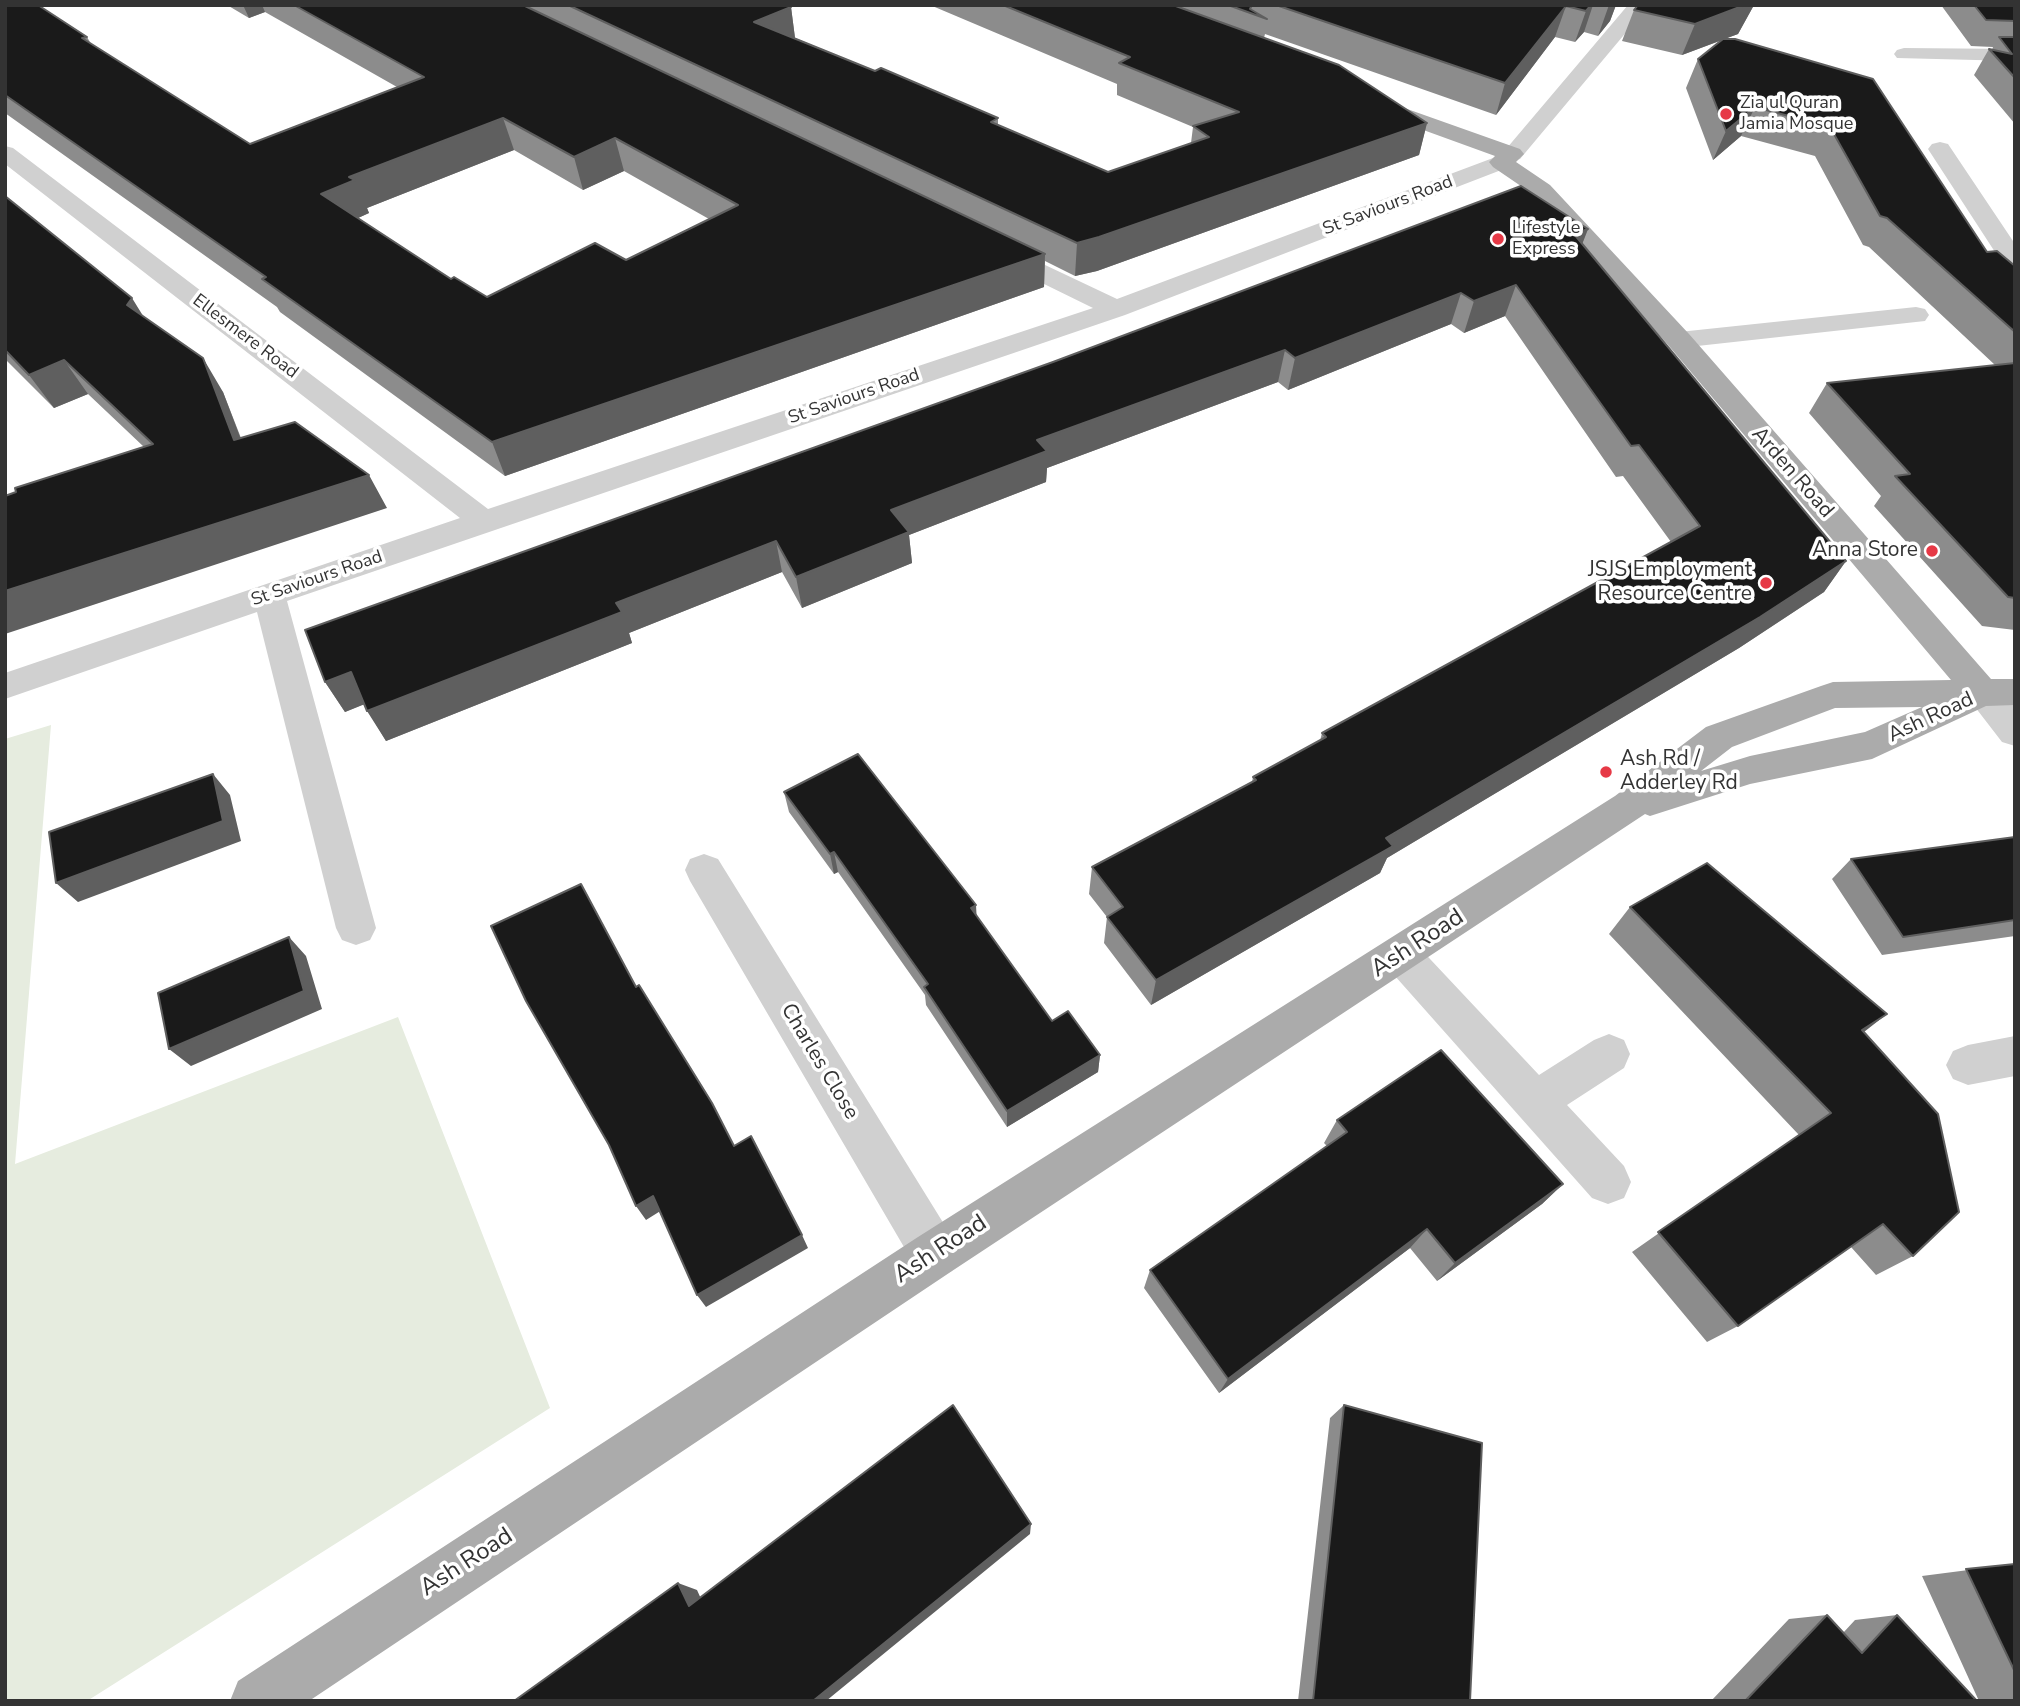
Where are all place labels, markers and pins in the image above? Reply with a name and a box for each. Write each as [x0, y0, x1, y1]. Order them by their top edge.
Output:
place label: Zia ul Quran Jamia Mosque [1740, 93, 1853, 136]
marker: Zia ul Quran Jamia Mosque [1718, 106, 1734, 122]
place label: Lifestyle Express [1512, 218, 1580, 260]
marker: Lifestyle Express [1490, 231, 1506, 247]
place label: Anna Store [1812, 538, 1918, 564]
marker: Anna Store [1924, 543, 1940, 559]
place label: JSJS Employment Resource Centre [1588, 558, 1752, 608]
marker: JSJS Employment Resource Centre [1758, 575, 1774, 591]
place label: Ash Rd / Adderley Rd [1620, 747, 1738, 797]
marker: Ash Rd / Adderley Rd [1598, 764, 1614, 780]

